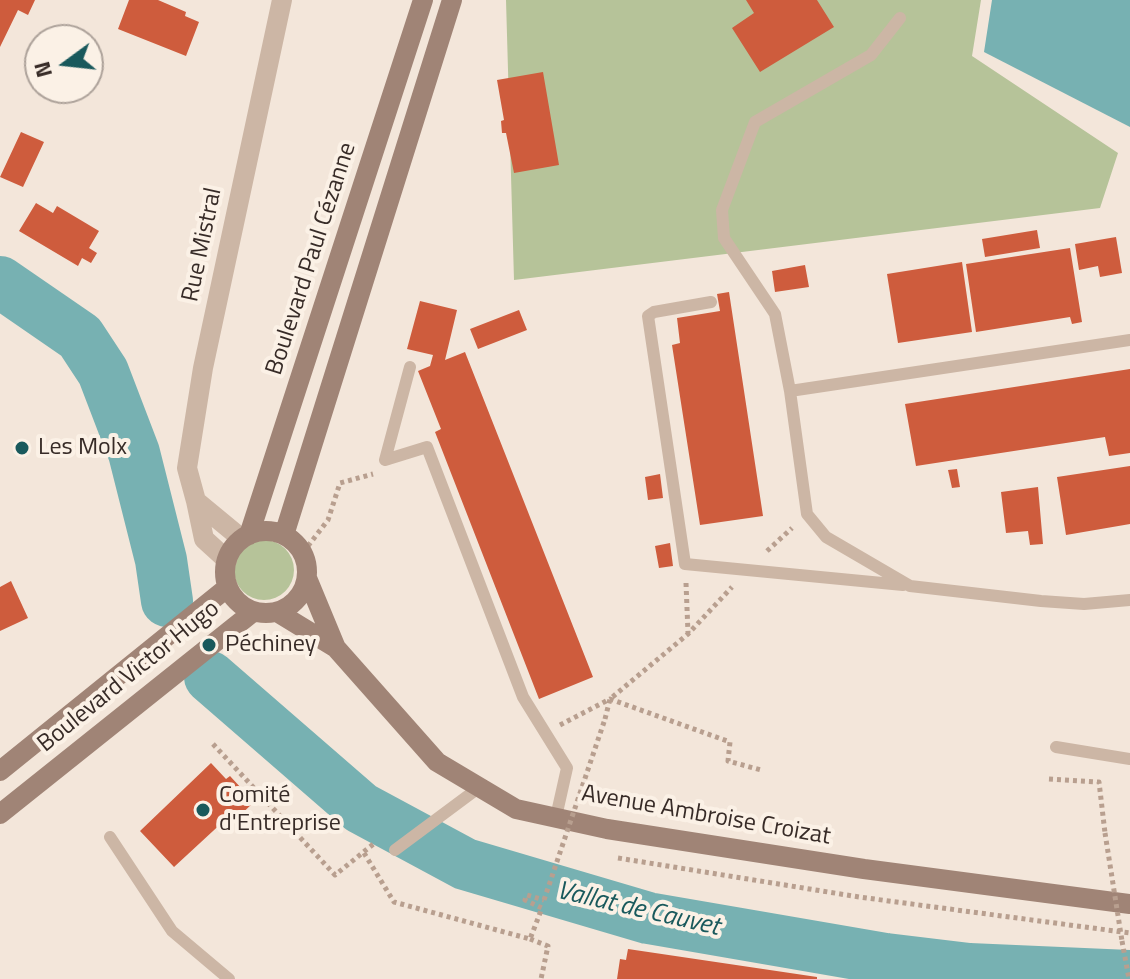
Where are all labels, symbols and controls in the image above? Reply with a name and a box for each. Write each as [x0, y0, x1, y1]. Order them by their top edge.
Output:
north arrow [24, 24, 104, 104]
text: N [24, 58, 61, 81]
street label: Boulevard Paul Cézanne [261, 139, 363, 379]
street label: Rue Mistral [177, 185, 229, 305]
place label: Les Molx [38, 434, 127, 462]
marker: Les Molx [13, 439, 31, 457]
street label: Boulevard Victor Hugo [32, 595, 226, 759]
place label: Péchiney [225, 631, 316, 659]
marker: Péchiney [200, 636, 218, 654]
street label: Avenue Ambroise Croizat [579, 780, 833, 852]
place label: Comité d'Entreprise [219, 782, 341, 838]
marker: Comité d'Entreprise [194, 801, 212, 819]
water label: Vallat de Cauvet [554, 876, 722, 944]

